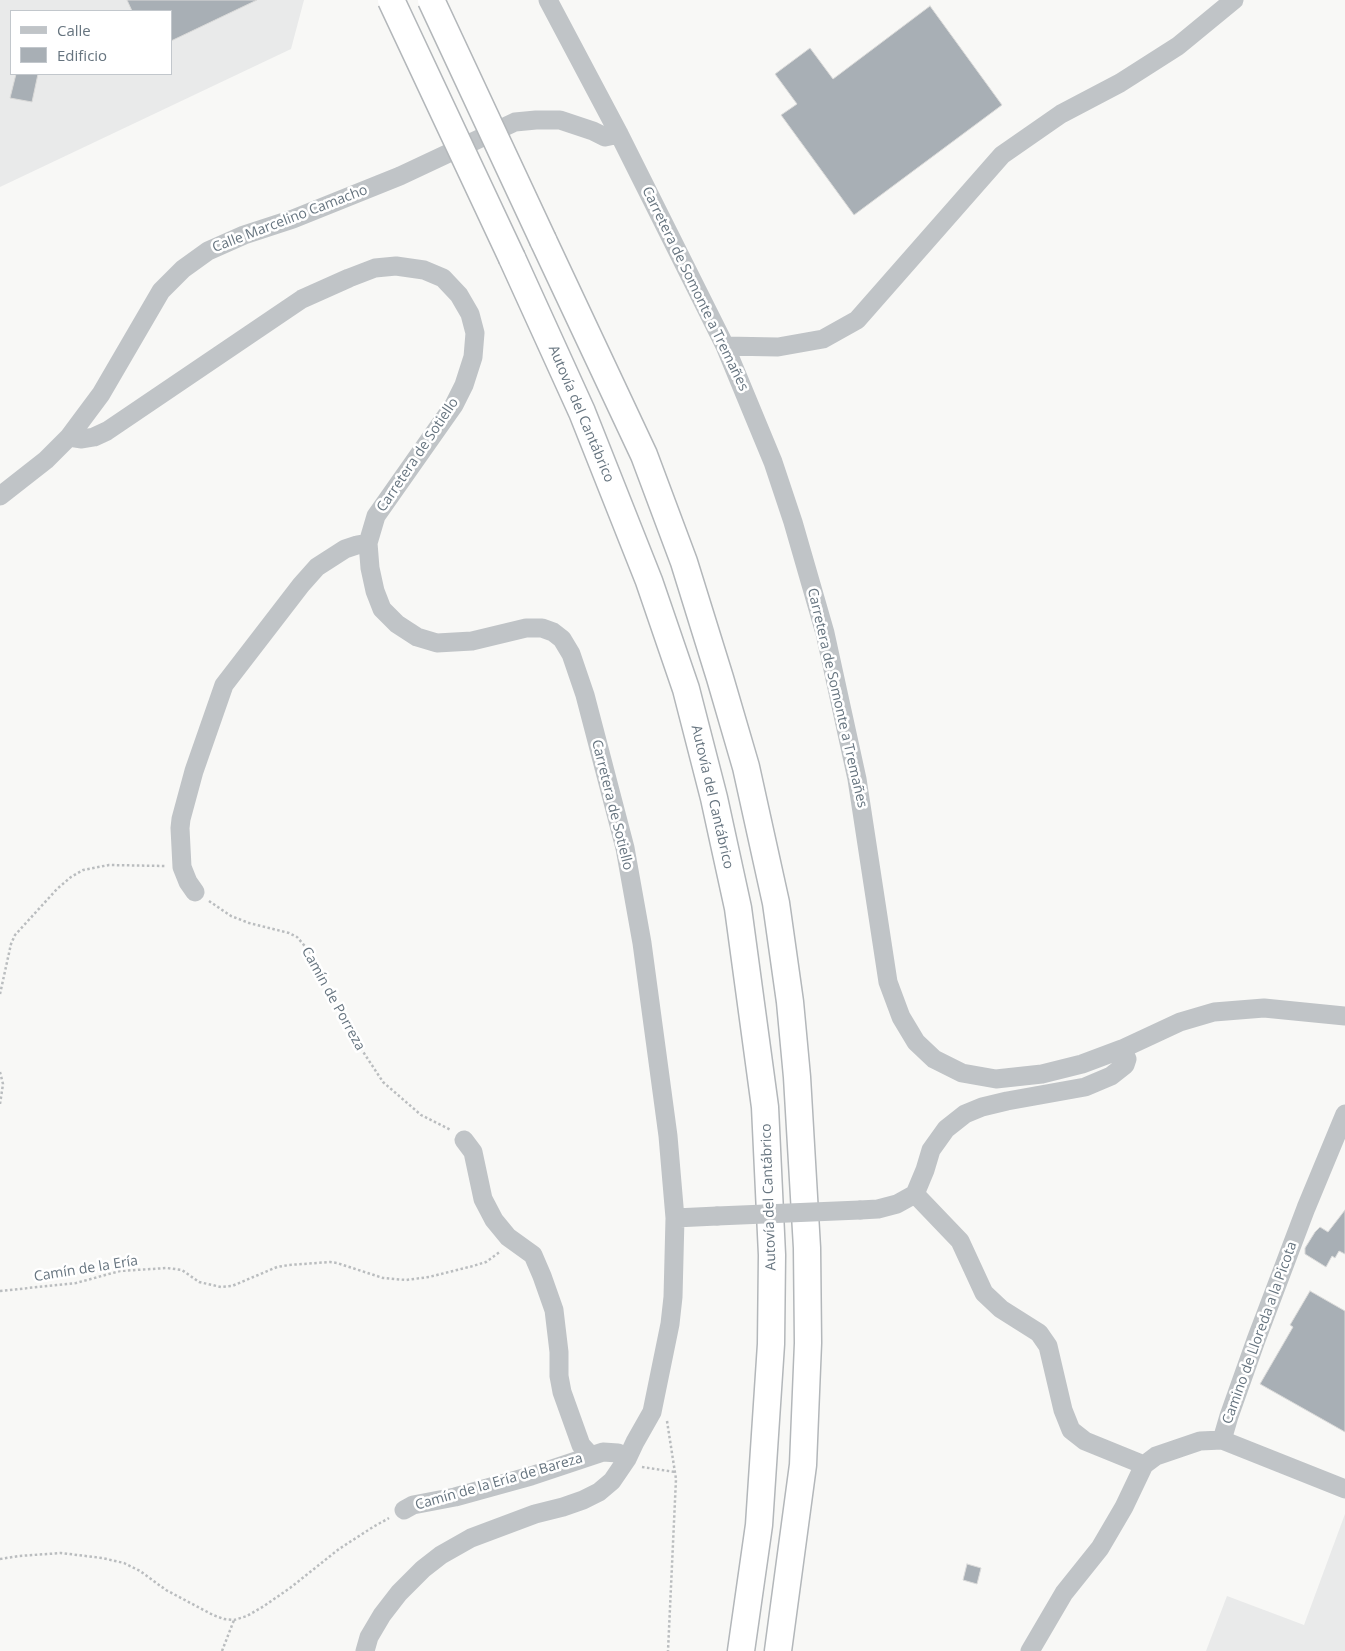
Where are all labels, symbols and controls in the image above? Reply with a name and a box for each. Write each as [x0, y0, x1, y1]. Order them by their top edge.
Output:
legend [10, 10, 172, 75]
text: Calle [57, 20, 91, 40]
text: Edificio [57, 45, 107, 65]
street label: Calle Marcelino Camacho [210, 182, 370, 256]
street label: Carretera de Somonte a Tremañes [638, 184, 752, 394]
street label: Autovía del Cantábrico [544, 343, 618, 485]
street label: Carretera de Sotiello [374, 395, 462, 515]
street label: Carretera de Somonte a Tremañes [803, 586, 871, 810]
street label: Autovía del Cantábrico [687, 723, 737, 871]
street label: Carretera de Sotiello [588, 738, 636, 872]
street label: Camín de Porreza [298, 944, 368, 1054]
street label: Autovía del Cantábrico [758, 1123, 780, 1271]
street label: Camino de Lloreda a la Picota [1219, 1240, 1301, 1426]
street label: Camín de la Ería [33, 1252, 139, 1286]
street label: Camín de la Ería de Bareza [413, 1450, 585, 1514]

